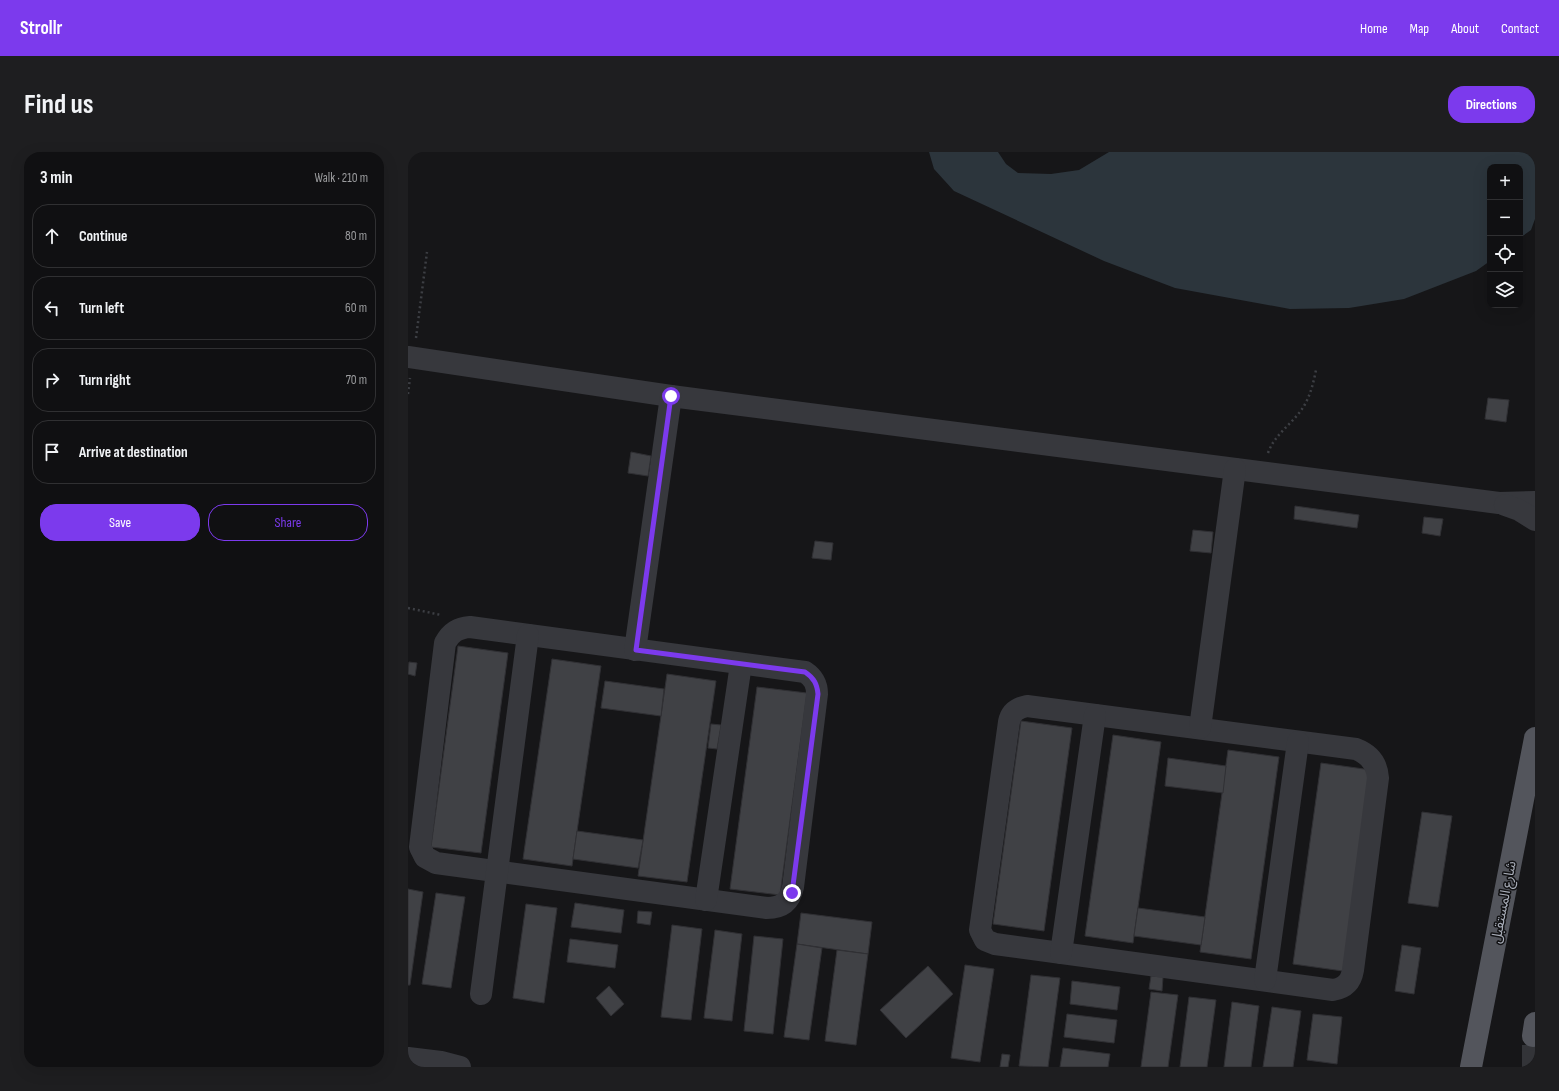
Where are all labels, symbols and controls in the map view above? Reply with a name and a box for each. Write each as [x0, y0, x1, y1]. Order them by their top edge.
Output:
text: Strollr [20, 17, 62, 40]
text: Home [1360, 20, 1388, 37]
text: Map [1410, 20, 1429, 37]
text: About [1451, 20, 1479, 37]
text: Contact [1501, 20, 1539, 37]
button: Directions [1448, 86, 1535, 123]
text: Find us [24, 88, 93, 121]
map controls [1487, 164, 1523, 308]
button: + [1487, 164, 1523, 200]
text: 3 min [40, 168, 73, 188]
text: Walk · 210 m [315, 170, 368, 186]
button: − [1487, 200, 1523, 236]
icon: ahead [41, 225, 63, 247]
text: Continue [79, 227, 128, 246]
text: 80 m [345, 228, 367, 244]
button: locate [1487, 236, 1523, 272]
button: layers [1487, 272, 1523, 308]
icon: left [41, 297, 63, 319]
text: Turn left [79, 299, 124, 318]
text: 60 m [345, 300, 367, 316]
icon: right [41, 369, 63, 391]
text: Turn right [79, 371, 131, 390]
text: 70 m [346, 372, 367, 388]
route start [662, 387, 680, 405]
icon: arrive [41, 441, 63, 463]
text: Arrive at destination [79, 443, 188, 462]
button: Save [40, 504, 200, 541]
button: Share [208, 504, 368, 541]
street label: شارع المستقبل [1487, 859, 1522, 945]
route end [783, 884, 801, 902]

